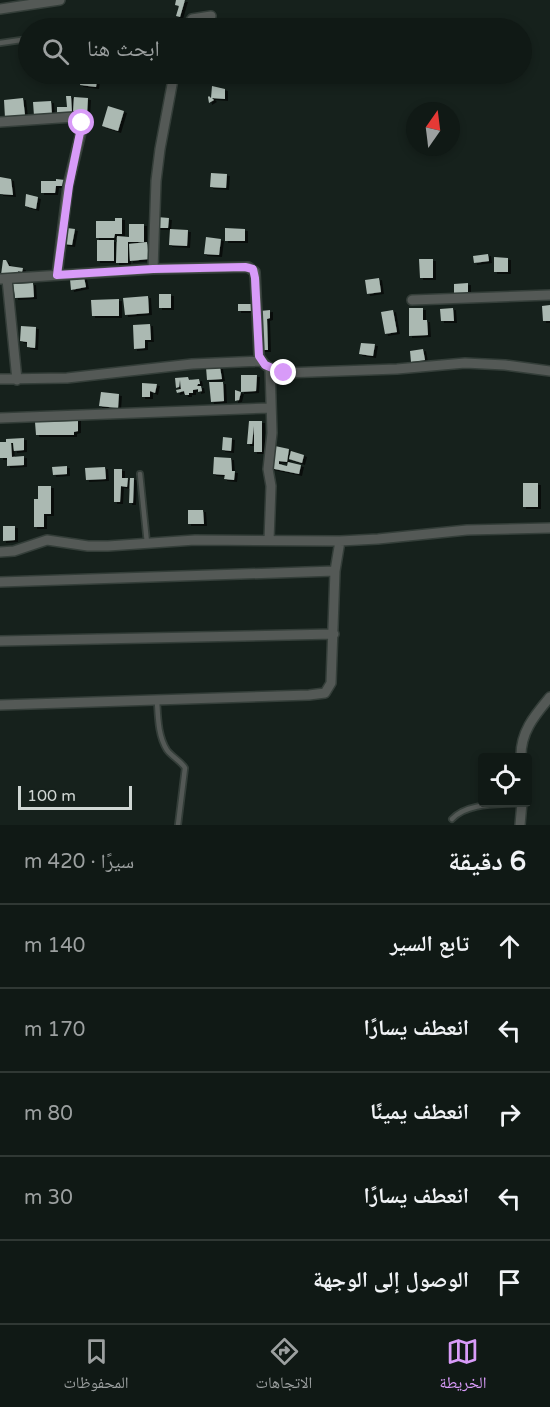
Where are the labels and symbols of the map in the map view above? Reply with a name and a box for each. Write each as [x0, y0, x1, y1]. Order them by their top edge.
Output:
north arrow [406, 102, 460, 156]
route start [68, 109, 94, 135]
route end [270, 359, 296, 385]
scale bar [18, 783, 132, 810]

